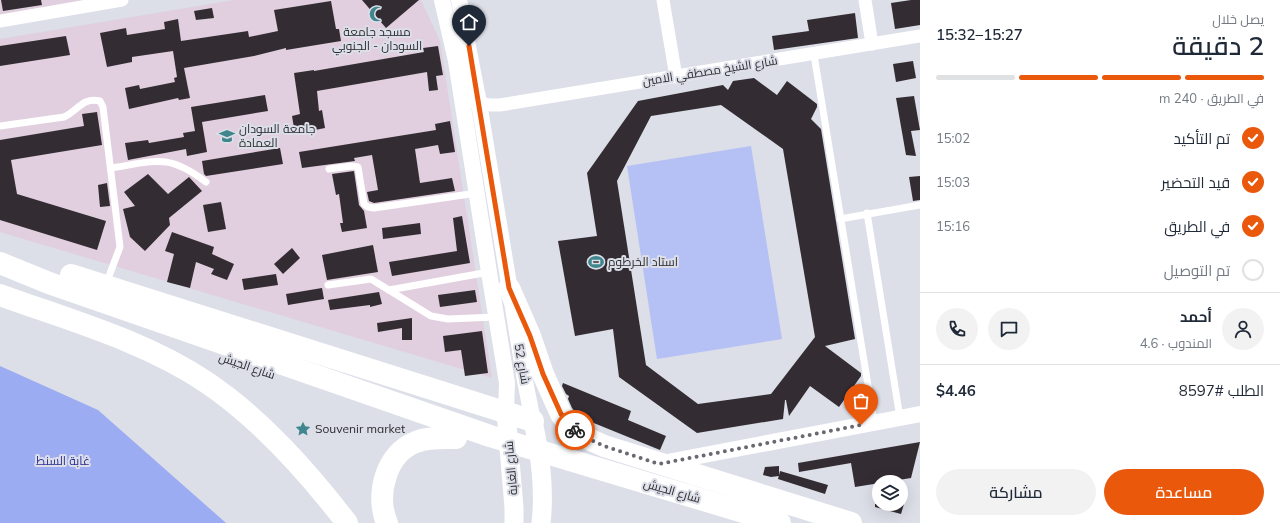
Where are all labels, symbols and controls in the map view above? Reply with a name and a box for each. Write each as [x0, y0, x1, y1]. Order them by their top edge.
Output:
mosque icon: مسجد جامعة السودان - الجنوبي [368, 5, 386, 23]
pin [452, 5, 486, 46]
icon: home [458, 11, 480, 33]
text: يصل خلال [1212, 11, 1264, 27]
place label: مسجد جامعة السودان - الجنوبي [332, 24, 422, 56]
text: 15:27–15:32 [936, 25, 1023, 44]
text: 2 دقيقة [1172, 29, 1264, 62]
street label: شارع الشيخ مصطفي الامين [641, 52, 779, 92]
text: في الطريق · 240 m [1159, 90, 1264, 106]
place label: جامعة السودان العمادة [239, 121, 315, 150]
school or university icon: جامعة السودان العمادة [218, 127, 236, 145]
icon: check [1242, 127, 1264, 149]
text: تم التأكيد [1173, 129, 1230, 148]
text: 15:02 [936, 130, 970, 146]
icon: check [1242, 171, 1264, 193]
text: قيد التحضير [1161, 173, 1230, 192]
text: 15:03 [936, 174, 970, 190]
icon: check [1242, 215, 1264, 237]
text: في الطريق [1164, 217, 1230, 236]
text: 15:16 [936, 218, 970, 234]
sports icon: استاد الخرطوم [587, 253, 605, 271]
place label: استاد الخرطوم [608, 254, 678, 270]
text: تم التوصيل [1164, 261, 1230, 280]
text: أحمد [1180, 307, 1212, 326]
button: phone [936, 308, 978, 350]
button: chat [988, 308, 1030, 350]
button: person [1222, 308, 1264, 350]
text: المندوب · 4.6 [1140, 335, 1212, 351]
street label: شارع 52 [511, 343, 533, 386]
street label: شارع الجيش [217, 349, 277, 383]
text: $4.46 [936, 381, 976, 400]
text: الطلب #8597 [1179, 381, 1264, 400]
pin [844, 384, 878, 425]
icon: bag [850, 390, 872, 412]
courier [555, 410, 595, 450]
icon: bike [564, 419, 586, 441]
place icon: Souvenir market [294, 420, 312, 438]
place label: Souvenir market [315, 421, 405, 436]
street label: شارع الغابة [501, 440, 521, 496]
park label: غابة السنط [36, 453, 90, 468]
button: مشاركة [936, 469, 1096, 515]
button: مساعدة [1104, 469, 1264, 515]
street label: شارع الجيش [642, 475, 702, 507]
map controls [872, 475, 908, 511]
button: layers [872, 475, 908, 511]

